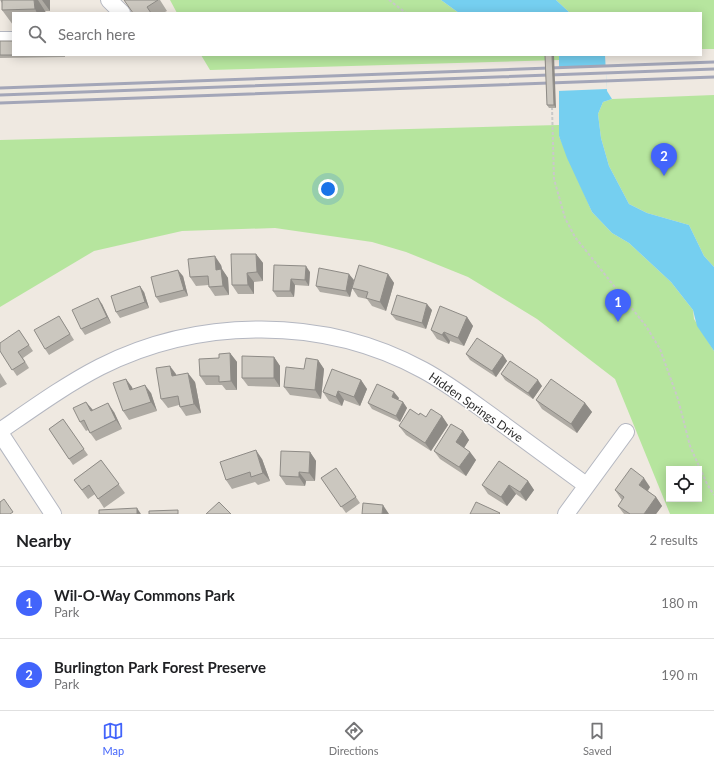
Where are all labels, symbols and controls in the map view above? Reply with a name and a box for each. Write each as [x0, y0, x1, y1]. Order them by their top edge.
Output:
search box [12, 12, 702, 56]
icon: search [26, 23, 48, 45]
text: Search here [58, 25, 135, 43]
pin: 2 [651, 143, 677, 176]
your location [318, 179, 338, 199]
pin: 1 [605, 289, 631, 322]
street label: Hidden Springs Drive [426, 369, 526, 445]
map controls [666, 466, 702, 502]
button: locate [666, 466, 702, 502]
text: Nearby [16, 530, 71, 551]
text: 2 results [650, 532, 698, 548]
text: Wil-O-Way Commons Park [54, 586, 235, 604]
text: 1 [25, 595, 33, 611]
text: 180 m [661, 595, 698, 611]
text: Park [54, 604, 79, 620]
text: Burlington Park Forest Preserve [54, 658, 266, 676]
text: 2 [25, 667, 33, 683]
text: 190 m [661, 667, 698, 683]
text: Park [54, 676, 79, 692]
tab: Map [102, 720, 124, 757]
tab: Directions [329, 720, 378, 757]
tab: Saved [583, 720, 612, 757]

